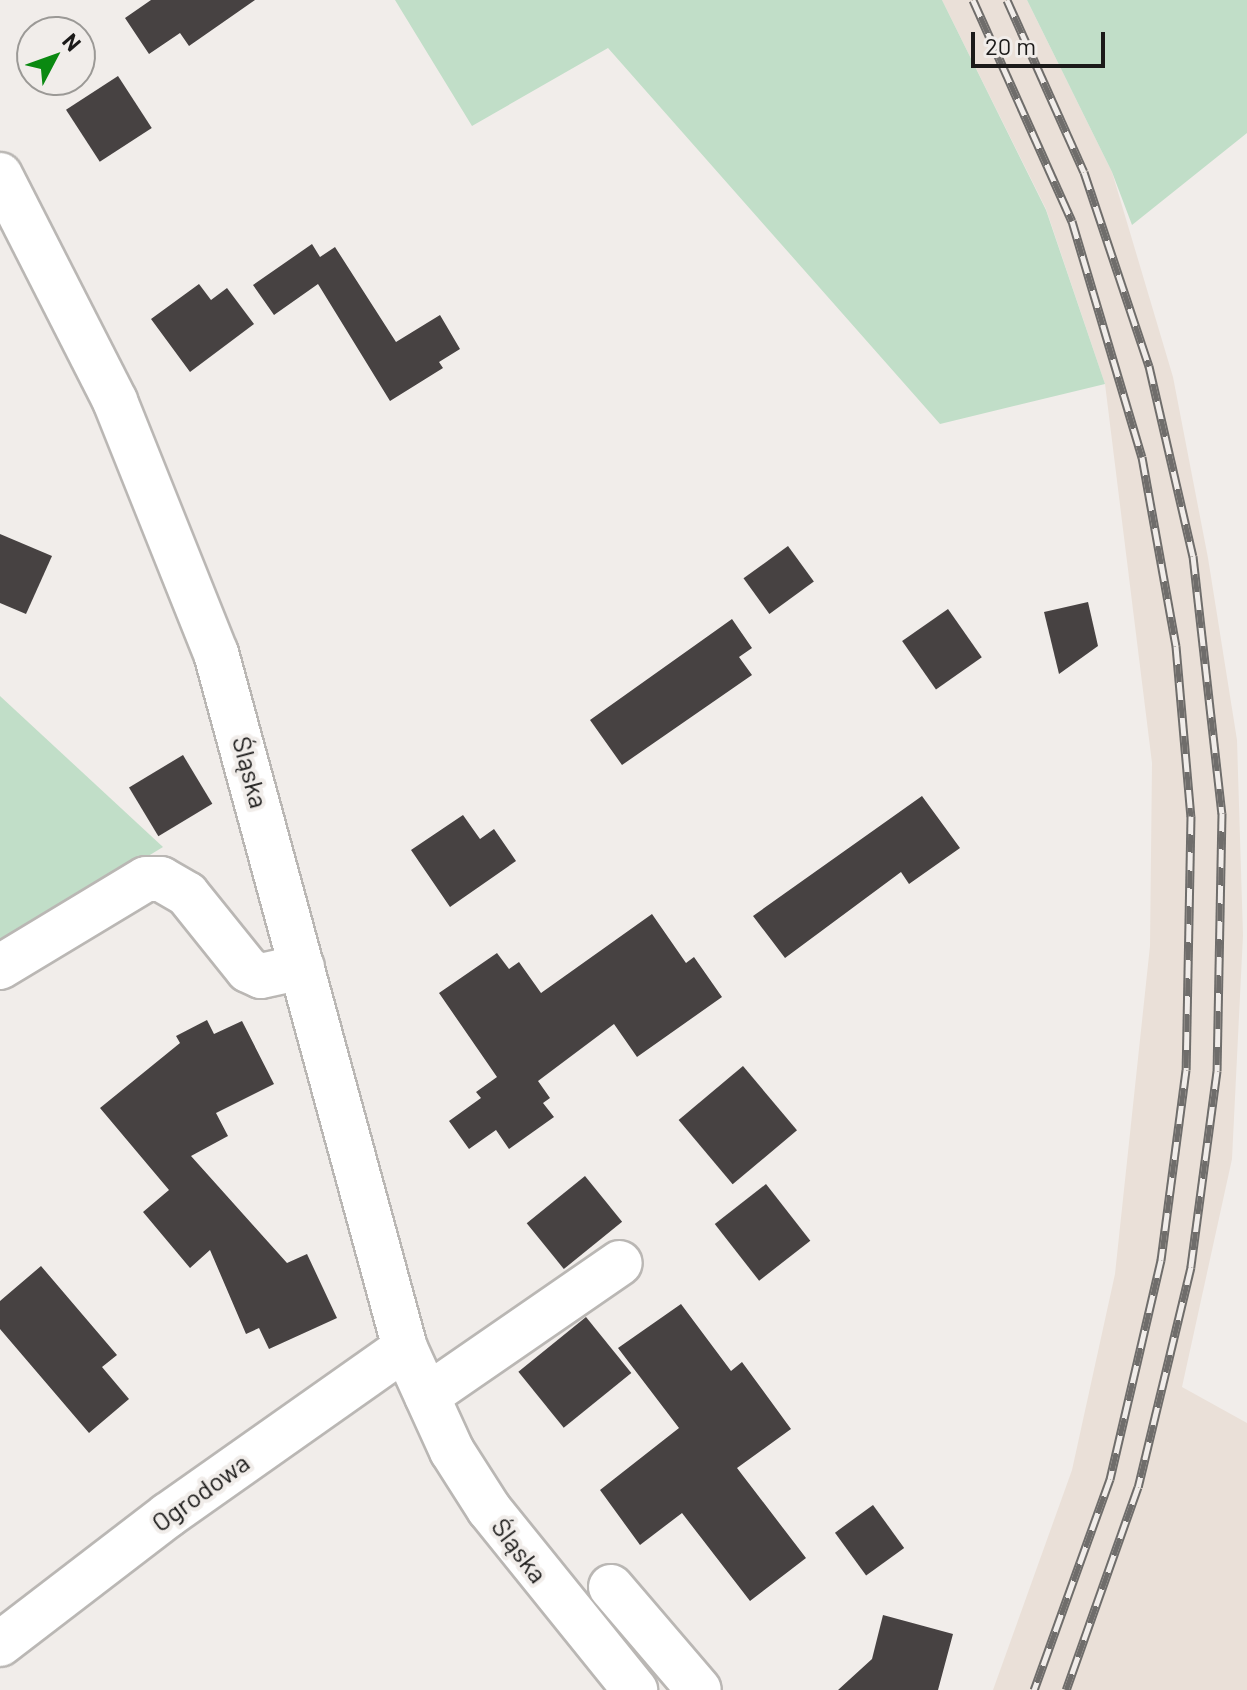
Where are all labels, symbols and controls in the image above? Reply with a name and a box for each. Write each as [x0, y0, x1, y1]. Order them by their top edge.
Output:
north arrow [16, 16, 96, 96]
scale bar [975, 16, 1109, 66]
text: N [58, 28, 87, 56]
text: 20 m [985, 31, 1036, 60]
street label: Śląska [226, 733, 276, 811]
street label: Ogrodowa [145, 1446, 255, 1538]
street label: Śląska [486, 1511, 554, 1589]

